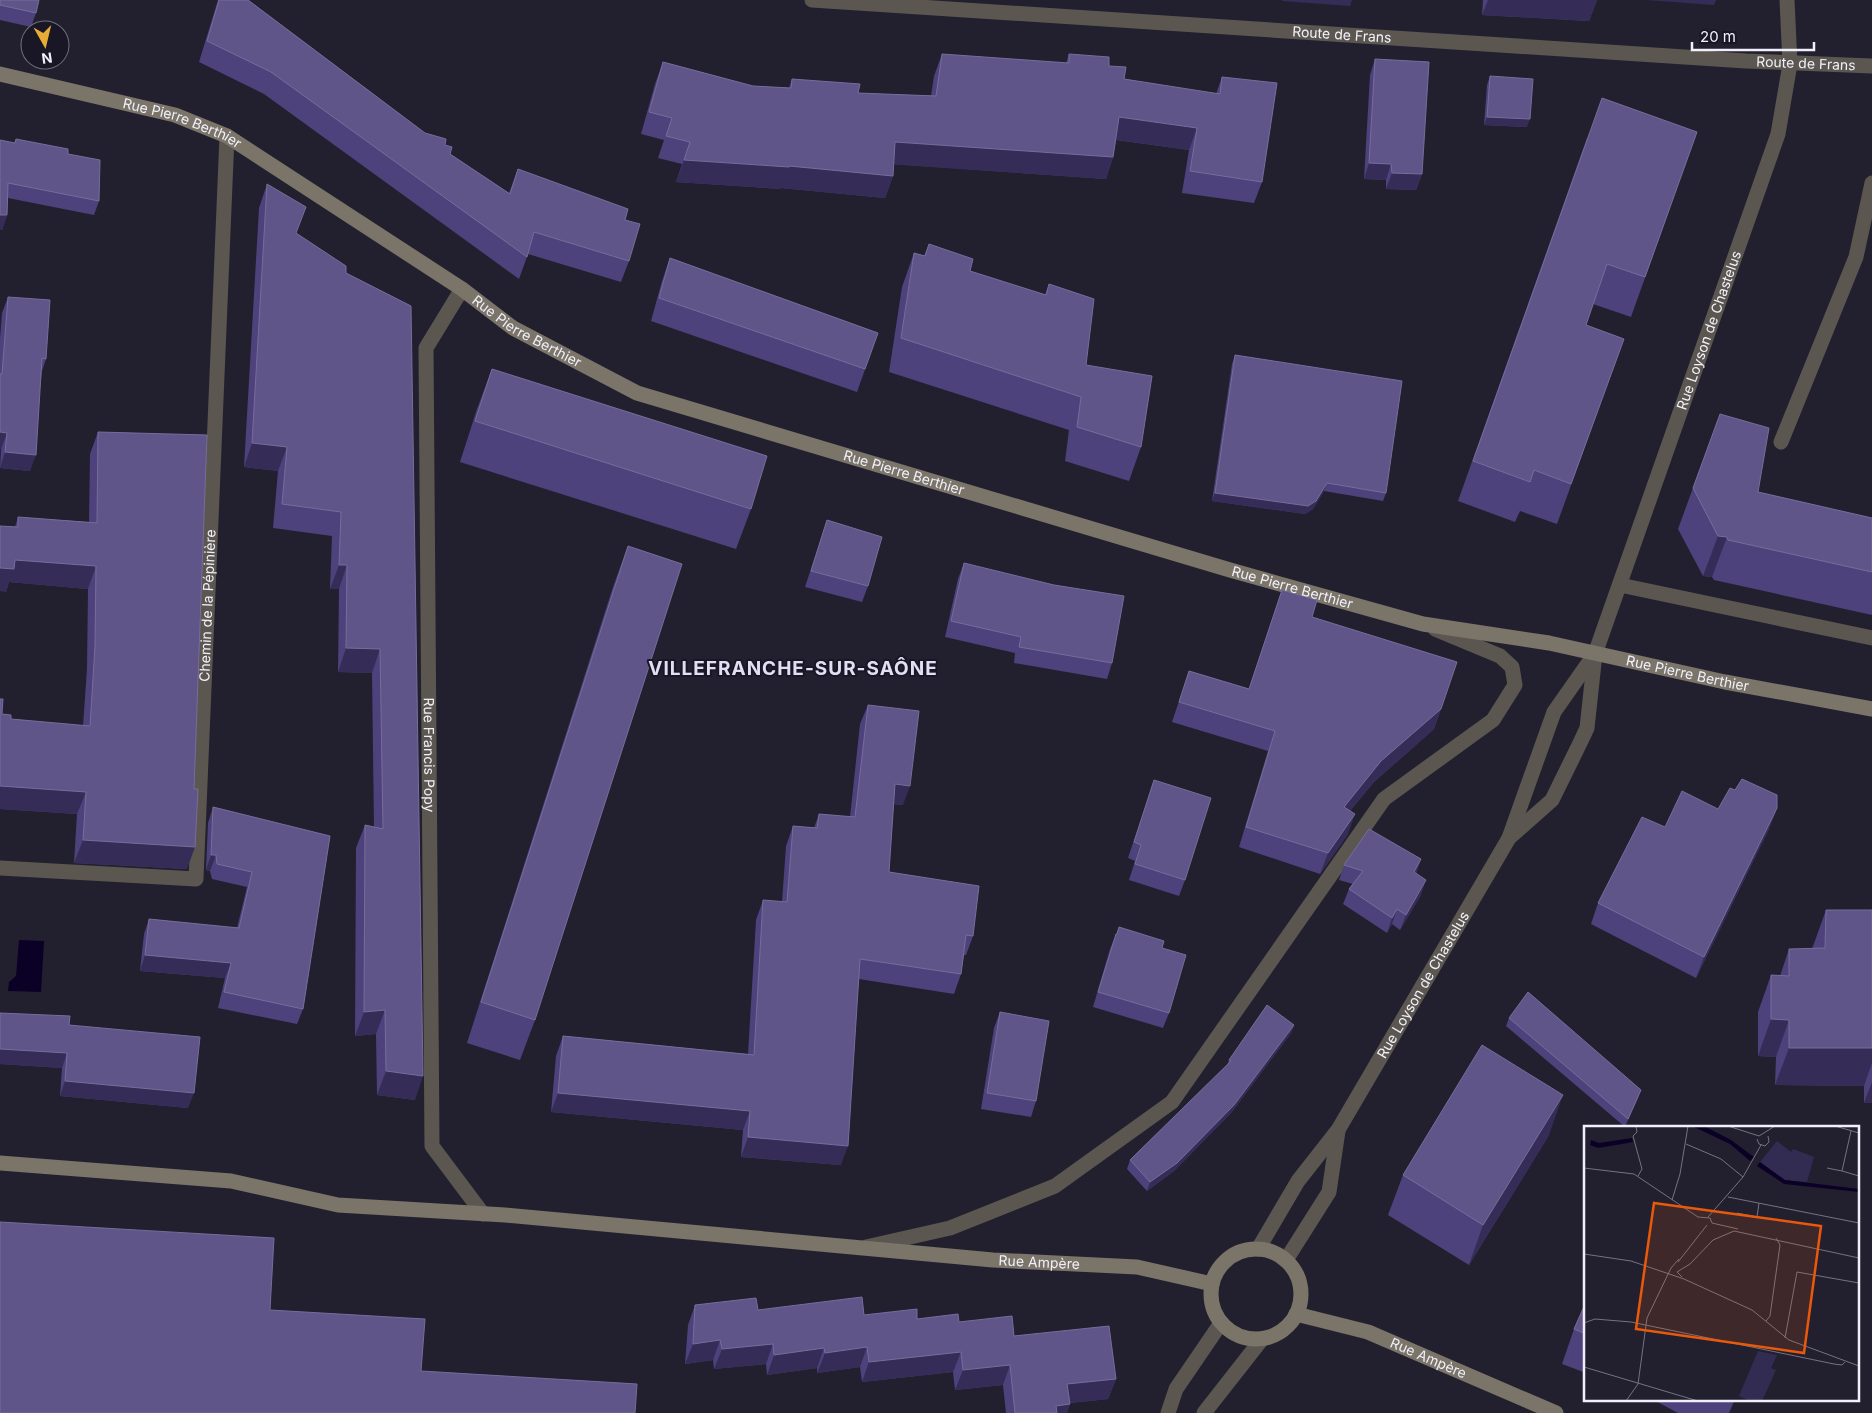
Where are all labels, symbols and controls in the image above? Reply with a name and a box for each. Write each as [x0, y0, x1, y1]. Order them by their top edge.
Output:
north arrow [20, 20, 70, 70]
scale bar [1692, 20, 1814, 52]
street label: Route de Frans [1292, 22, 1392, 46]
text: 20 m [1700, 27, 1736, 46]
text: N [40, 49, 53, 68]
street label: Route de Frans [1756, 52, 1856, 73]
street label: Rue Pierre Berthier [121, 94, 245, 151]
street label: Rue Loyson de Chastelus [1673, 248, 1744, 412]
street label: Rue Pierre Berthier [469, 291, 585, 370]
street label: Rue Pierre Berthier [842, 446, 966, 498]
street label: Chemin de la Pépinière [195, 529, 219, 682]
street label: Rue Pierre Berthier [1230, 562, 1355, 612]
street label: Rue Pierre Berthier [1625, 651, 1750, 694]
district label: VILLEFRANCHE-SUR-SAÔNE [648, 657, 938, 680]
street label: Rue Francis Popy [421, 697, 438, 813]
street label: Rue Loyson de Chastelus [1373, 908, 1472, 1061]
inset map [1584, 1126, 1860, 1400]
street label: Rue Ampère [998, 1251, 1080, 1272]
street label: Rue Ampère [1388, 1334, 1469, 1381]

